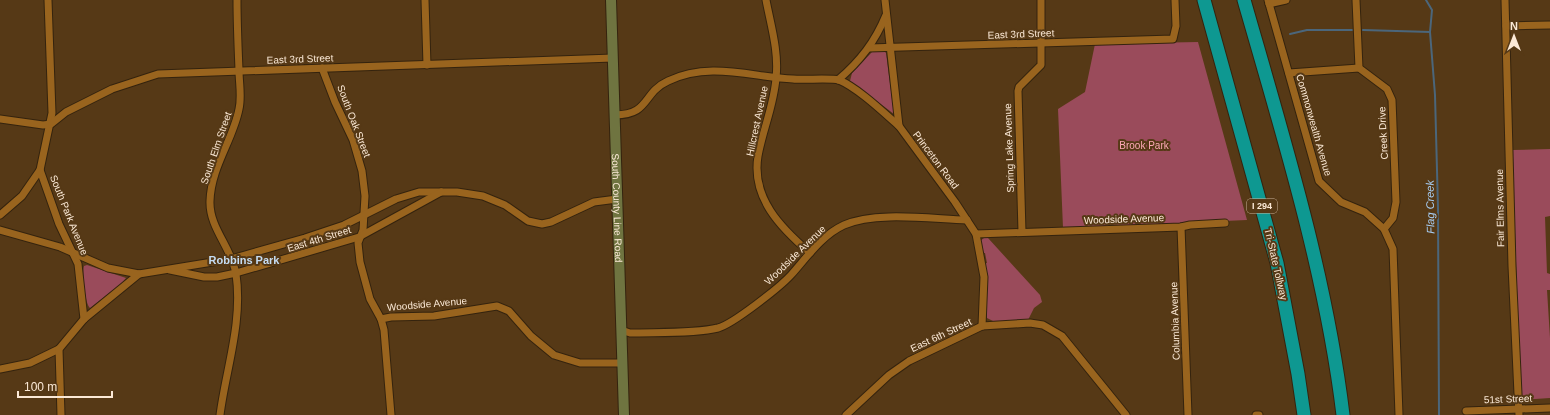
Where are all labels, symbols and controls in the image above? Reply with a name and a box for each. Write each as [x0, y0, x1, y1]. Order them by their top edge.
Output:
north arrow [1494, 16, 1534, 56]
text: N [1510, 20, 1518, 32]
street label: East 3rd Street [987, 27, 1055, 41]
street label: East 3rd Street [266, 52, 334, 66]
street label: Commonwealth Avenue [1294, 73, 1334, 178]
street label: South Oak Street [335, 83, 373, 159]
street label: Hillcrest Avenue [744, 84, 770, 157]
street label: Spring Lake Avenue [1002, 103, 1016, 193]
street label: Creek Drive [1376, 106, 1390, 160]
street label: South Elm Street [198, 110, 234, 186]
street label: Princeton Road [911, 129, 961, 191]
park label: Brook Park [1119, 140, 1170, 151]
street label: South County Line Road [610, 153, 625, 263]
street label: Fair Elms Avenue [1494, 168, 1506, 247]
street label: South Park Avenue [48, 173, 90, 257]
water label: Flag Creek [1424, 180, 1436, 234]
road number: I 294 [1247, 199, 1277, 213]
street label: Woodside Avenue [1084, 212, 1165, 226]
street label: Woodside Avenue [762, 223, 828, 287]
street label: East 4th Street [286, 224, 352, 254]
street label: Tri-State Tollway [1262, 227, 1290, 301]
district label: Robbins Park [209, 254, 280, 266]
street label: Columbia Avenue [1168, 281, 1182, 360]
street label: Woodside Avenue [387, 295, 468, 313]
street label: East 6th Street [909, 316, 973, 354]
scale bar [18, 373, 112, 399]
text: 100 m [24, 380, 57, 394]
street label: 51st Street [1484, 393, 1533, 405]

